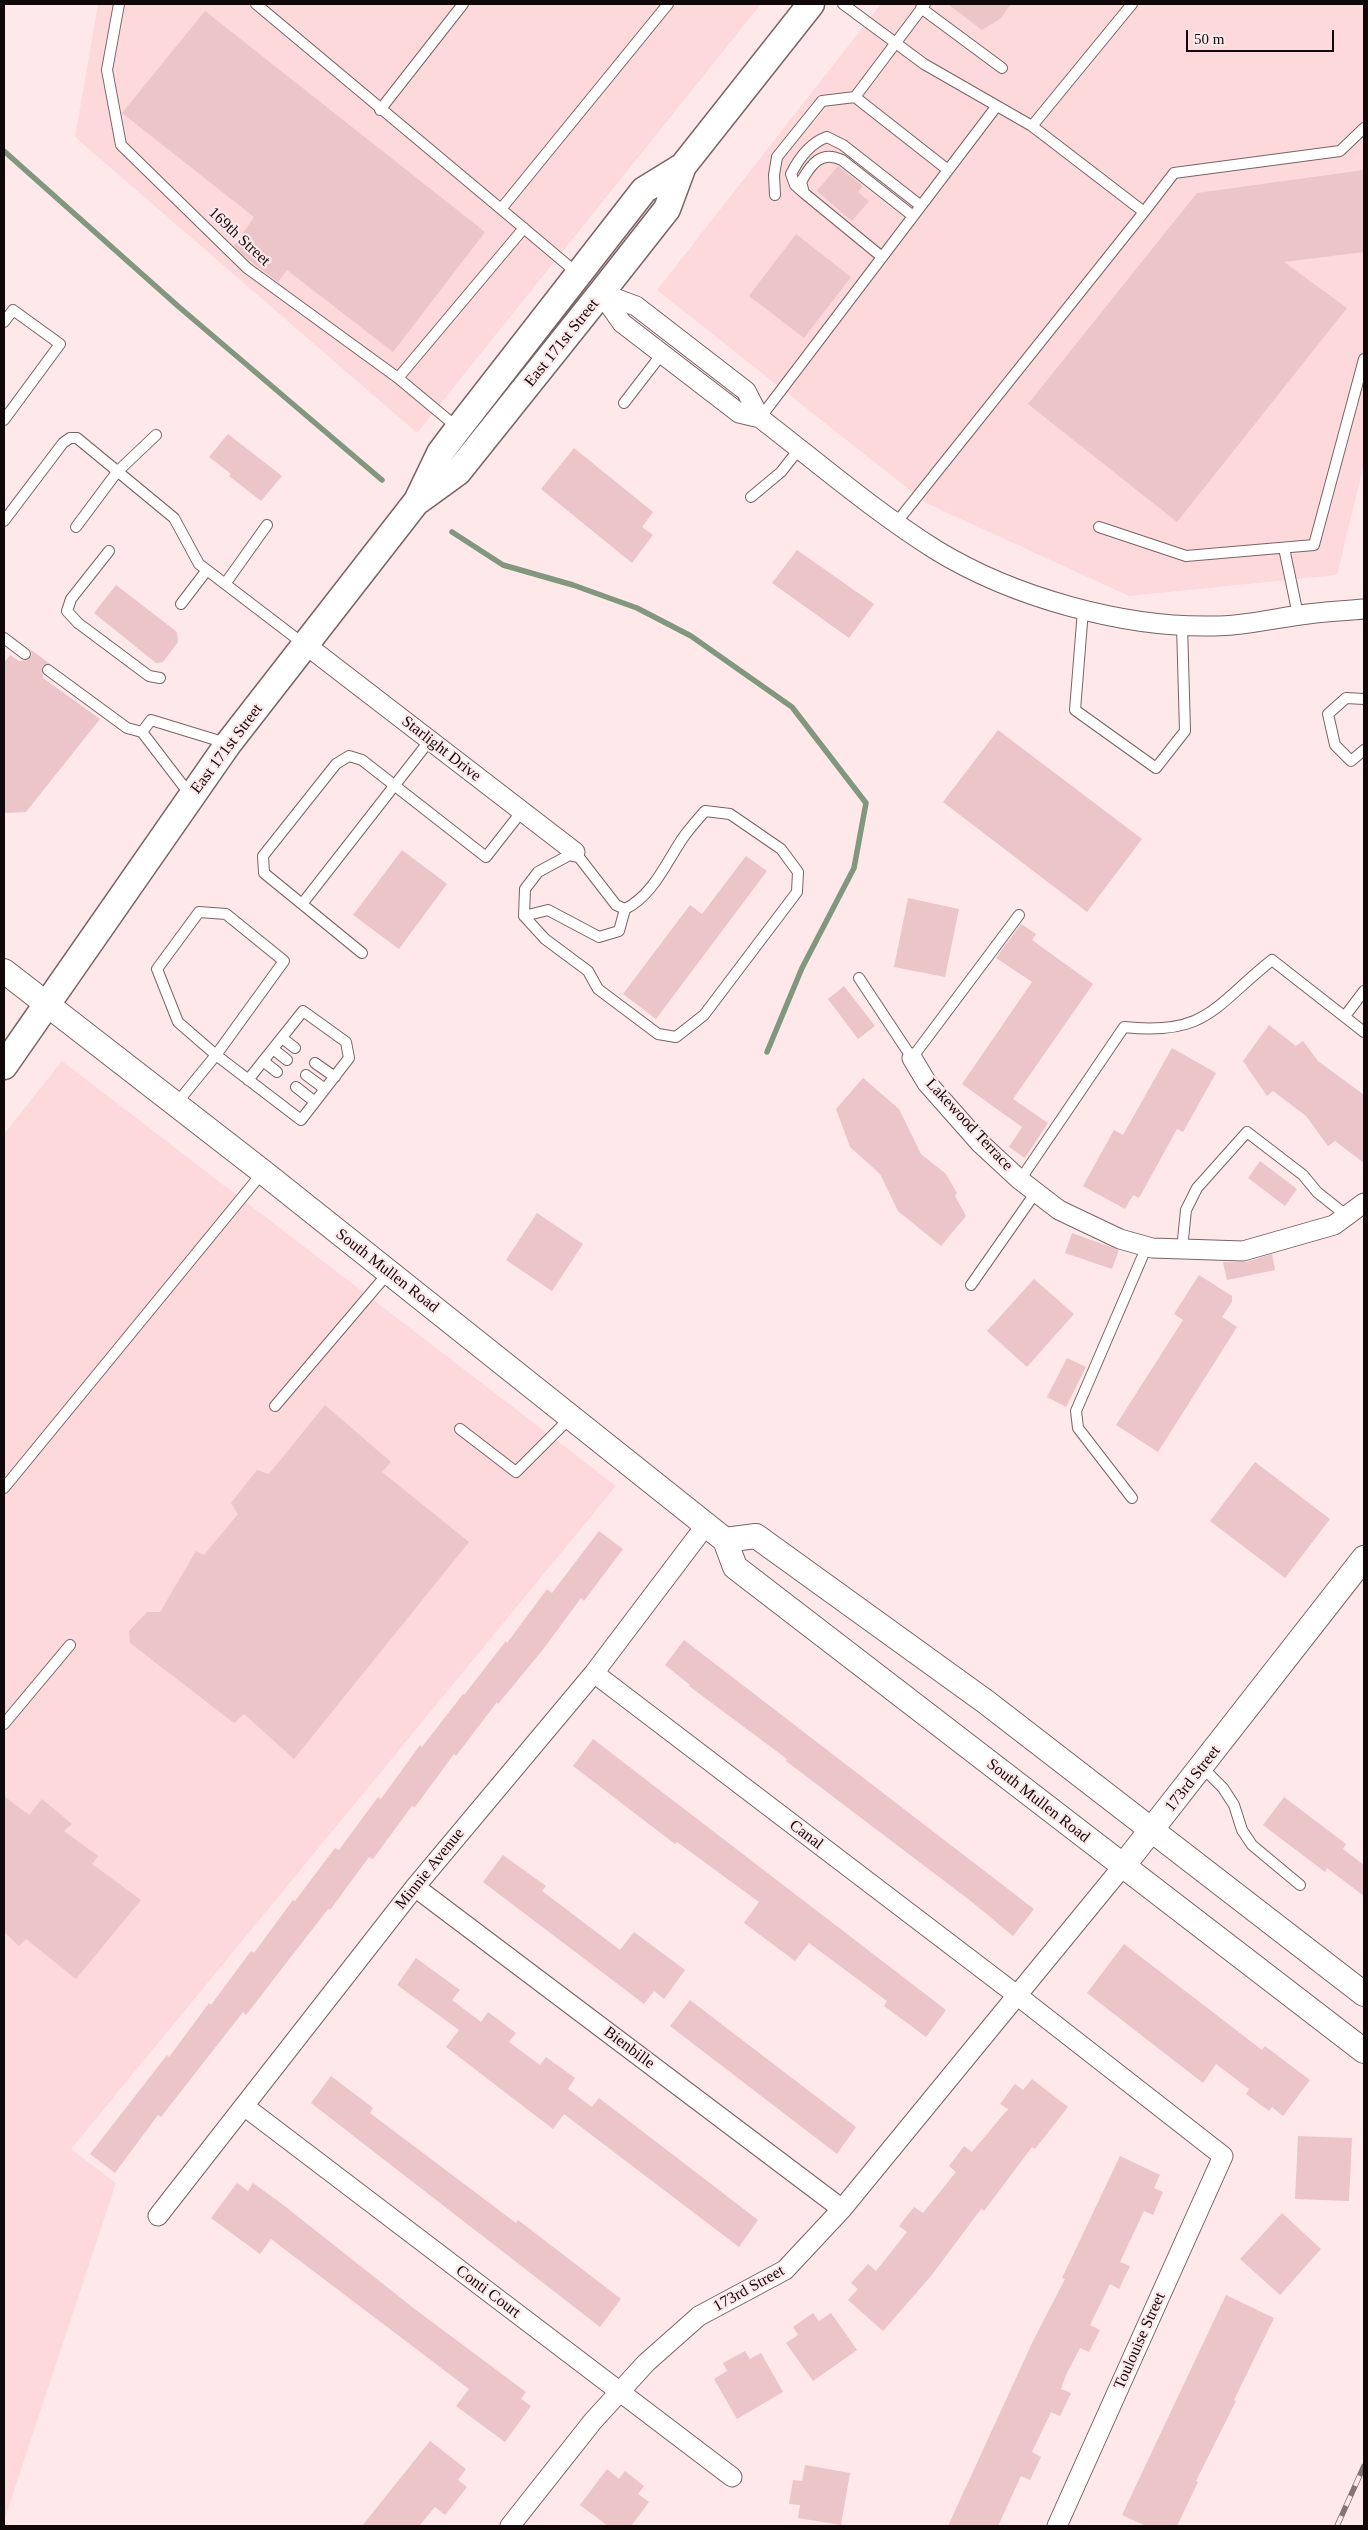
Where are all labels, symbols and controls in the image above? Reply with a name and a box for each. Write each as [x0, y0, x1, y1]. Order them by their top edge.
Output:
scale bar [1188, 20, 1336, 52]
text: 50 m [1194, 31, 1224, 47]
street label: 169th Street [204, 203, 274, 271]
street label: East 171st Street [521, 295, 603, 391]
street label: East 171st Street [187, 700, 267, 798]
street label: Starlight Drive [397, 712, 485, 786]
street label: Lakewood Terrace [921, 1075, 1017, 1175]
street label: South Mullen Road [332, 1225, 442, 1317]
street label: 173rd Street [1161, 1742, 1225, 1816]
street label: South Mullen Road [983, 1755, 1093, 1847]
street label: Canal [785, 1816, 827, 1854]
street label: Minnie Avenue [391, 1825, 469, 1913]
street label: Bienbille [600, 2023, 658, 2073]
street label: Conti Court [452, 2261, 524, 2323]
street label: 173rd Street [710, 2262, 788, 2316]
street label: Toulouise Street [1110, 2290, 1170, 2392]

